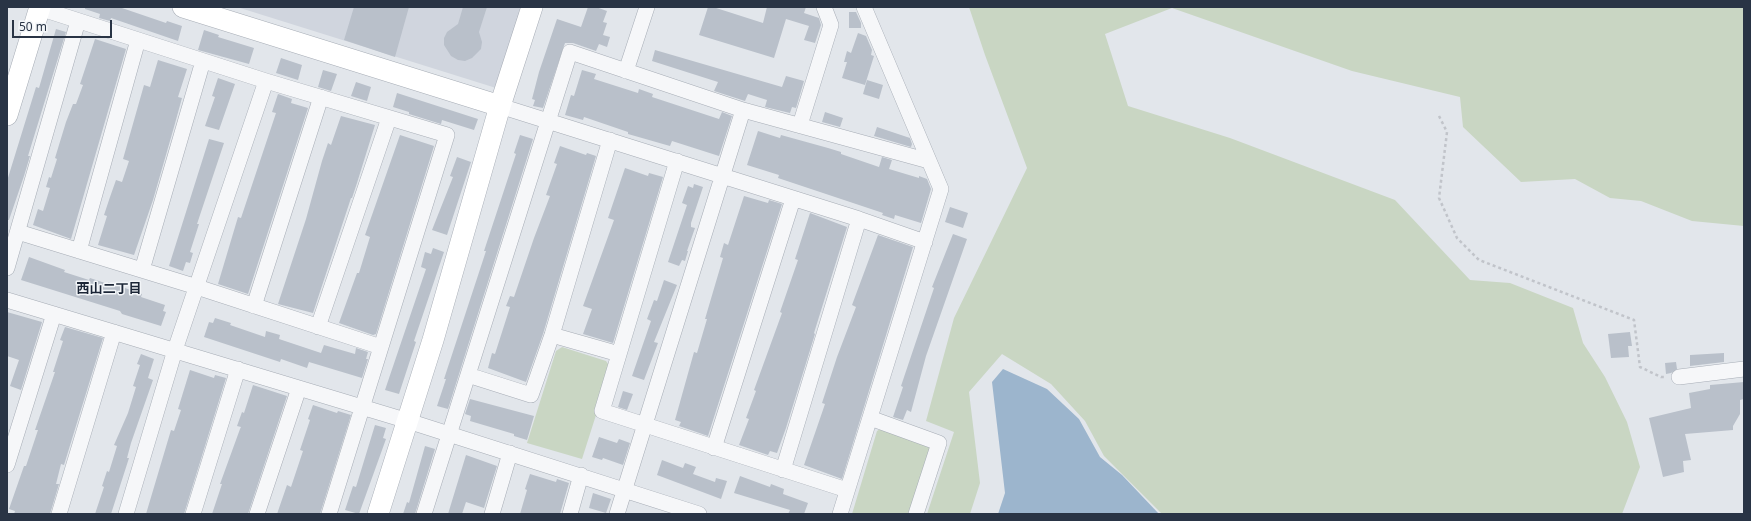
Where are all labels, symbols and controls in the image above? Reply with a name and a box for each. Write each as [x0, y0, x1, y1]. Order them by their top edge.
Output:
scale bar [14, 12, 114, 38]
text: 50 m [19, 18, 47, 35]
district label: 西山二丁目 [77, 281, 141, 297]

